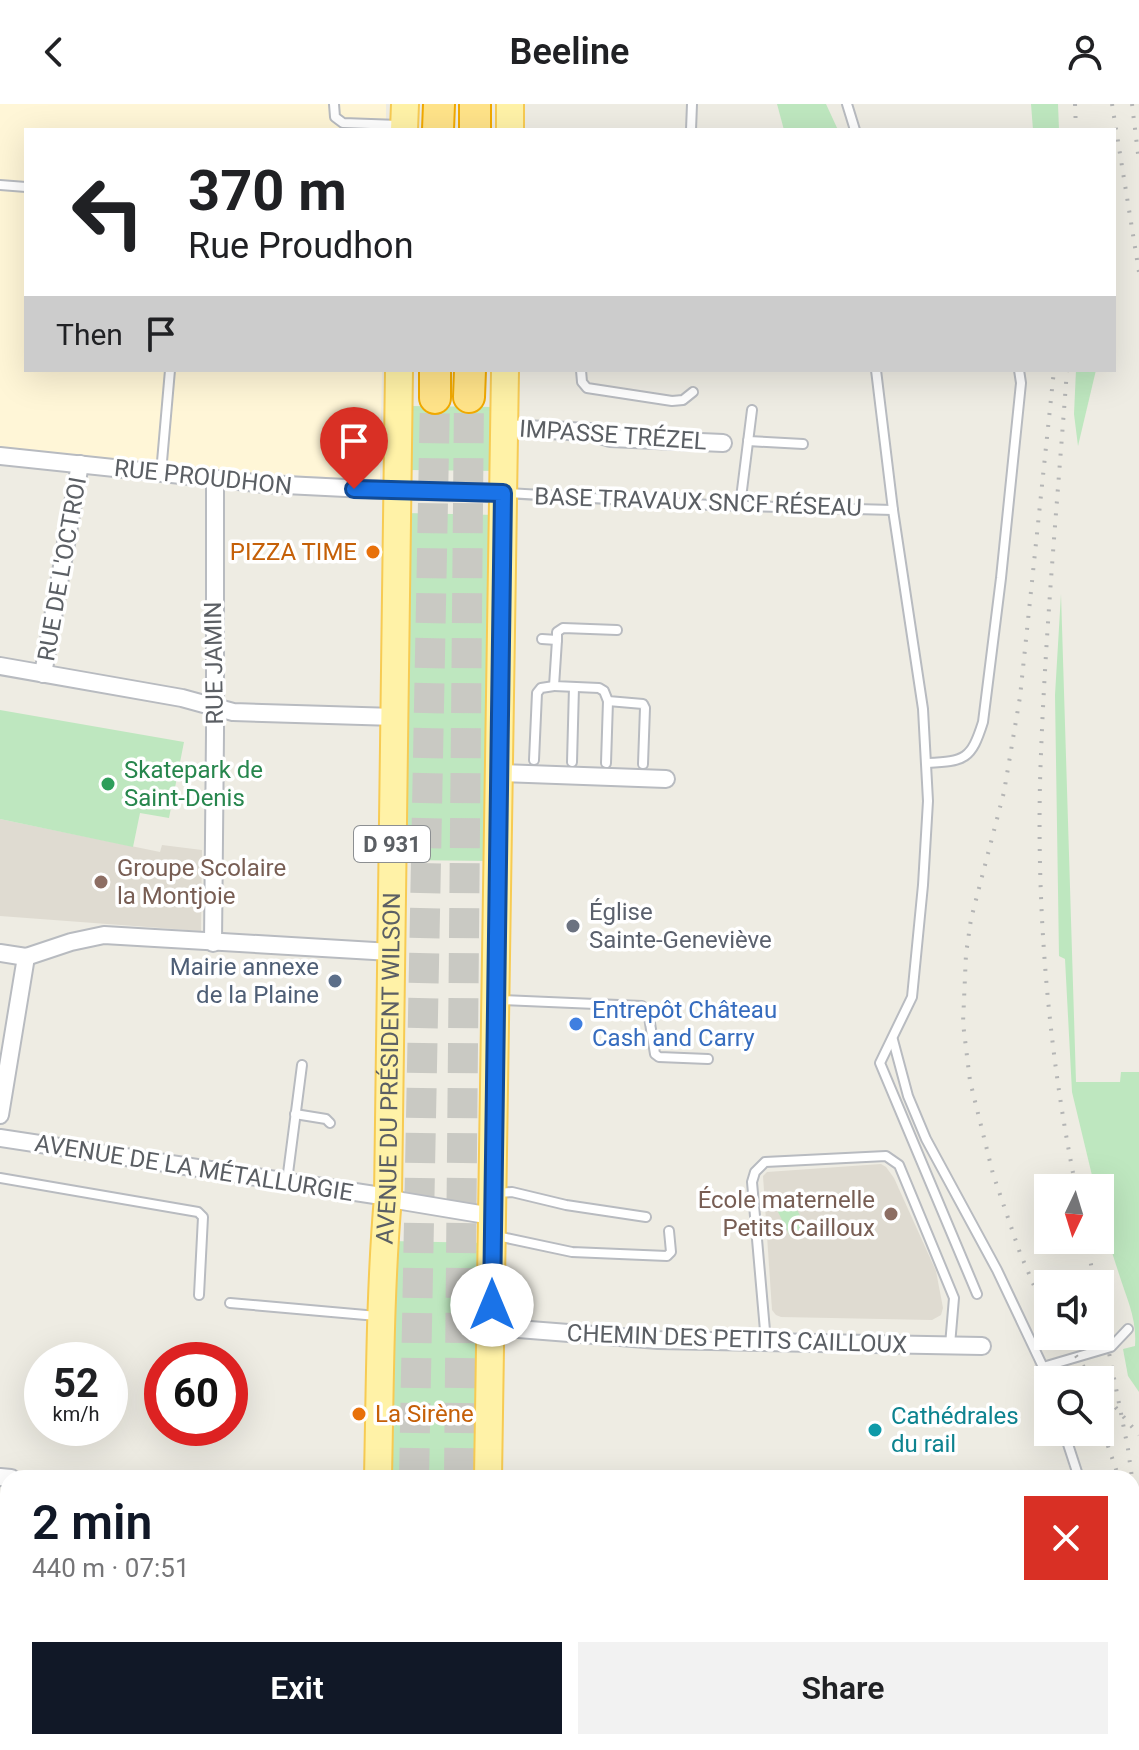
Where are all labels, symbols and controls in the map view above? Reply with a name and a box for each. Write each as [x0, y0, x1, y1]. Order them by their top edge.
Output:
icon: back [32, 30, 76, 74]
icon: person [1063, 30, 1107, 74]
text: Beeline [510, 31, 629, 73]
text: 370 m [188, 158, 347, 224]
icon: left [56, 160, 160, 264]
text: Rue Proudhon [188, 225, 414, 267]
icon: arrive [139, 312, 183, 356]
text: Then [56, 317, 123, 352]
pin [320, 407, 388, 489]
street label: IMPASSE TRÉZEL [518, 414, 708, 456]
icon: arrive [332, 419, 376, 463]
street label: RUE PROUDHON [113, 454, 293, 500]
street label: RUE DE L'OCTROI [32, 475, 92, 663]
street label: BASE TRAVAUX SNCF RÉSEAU [534, 482, 862, 522]
place label: PIZZA TIME [230, 538, 357, 566]
marker: PIZZA TIME [364, 543, 382, 561]
street label: RUE JAMIN [199, 601, 229, 725]
place label: Skatepark de Saint-Denis [124, 756, 263, 812]
marker: Skatepark de Saint-Denis [99, 775, 117, 793]
road number: D 931 [354, 826, 430, 862]
place label: Groupe Scolaire la Montjoie [117, 854, 286, 910]
marker: Groupe Scolaire la Montjoie [92, 873, 110, 891]
street label: AVENUE DU PRÉSIDENT WILSON [371, 892, 406, 1245]
place label: Église Sainte-Geneviève [589, 898, 772, 954]
marker: Église Sainte-Geneviève [564, 917, 582, 935]
place label: Mairie annexe de la Plaine [170, 953, 319, 1009]
marker: Mairie annexe de la Plaine [326, 972, 344, 990]
place label: Entrepôt Château Cash and Carry [592, 996, 777, 1052]
marker: Entrepôt Château Cash and Carry [567, 1015, 585, 1033]
street label: AVENUE DE LA MÉTALLURGIE [33, 1129, 355, 1207]
north arrow [1034, 1174, 1114, 1254]
map controls [1034, 1174, 1114, 1446]
place label: École maternelle Petits Cailloux [698, 1186, 875, 1242]
marker: École maternelle Petits Cailloux [882, 1205, 900, 1223]
position arrow [450, 1263, 534, 1347]
button: sound [1034, 1270, 1114, 1350]
street label: CHEMIN DES PETITS CAILLOUX [566, 1319, 908, 1359]
speed limit sign: 60 [144, 1342, 248, 1446]
text: 52 [53, 1360, 99, 1407]
button: search [1034, 1366, 1114, 1446]
place label: La Sirène [375, 1400, 474, 1428]
text: km/h [53, 1402, 99, 1426]
place label: Cathédrales du rail [891, 1402, 1019, 1458]
marker: La Sirène [350, 1405, 368, 1423]
marker: Cathédrales du rail [866, 1421, 884, 1439]
text: 2 min [32, 1494, 152, 1551]
button: close [1024, 1496, 1108, 1580]
text: 440 m · 07:51 [32, 1553, 190, 1583]
button: Exit [32, 1642, 562, 1734]
button: Share [578, 1642, 1108, 1734]

